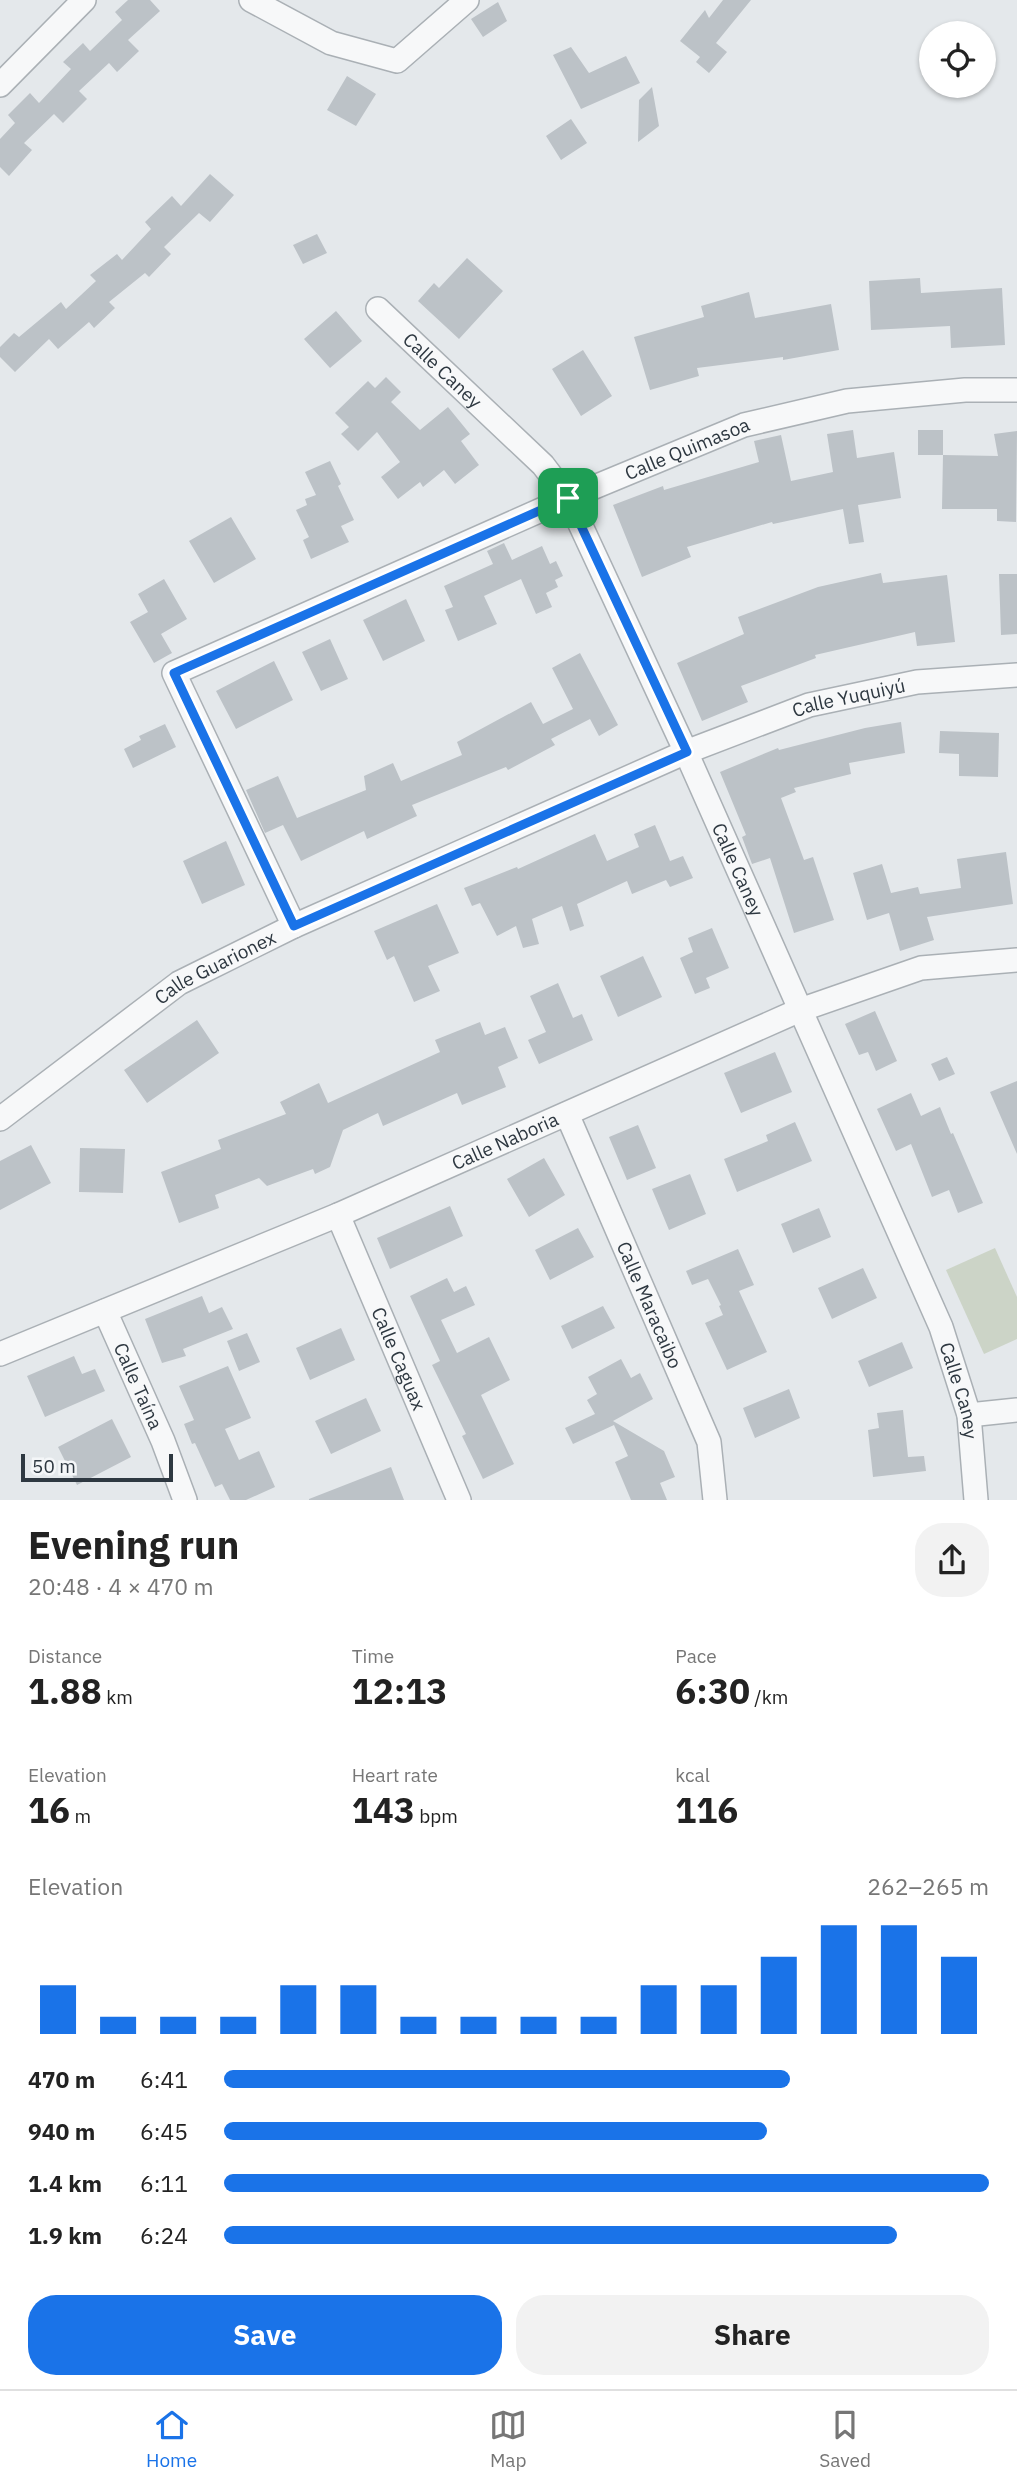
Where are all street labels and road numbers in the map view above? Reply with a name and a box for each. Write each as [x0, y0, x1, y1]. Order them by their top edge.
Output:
street label: Calle Caney [398, 327, 488, 413]
street label: Calle Quimasoa [621, 412, 753, 485]
street label: Calle Yuquiyú [788, 673, 907, 722]
street label: Calle Caney [707, 819, 769, 920]
street label: Calle Guarionex [149, 925, 280, 1009]
street label: Calle Naboria [448, 1107, 562, 1175]
street label: Calle Maracaibo [612, 1238, 688, 1372]
street label: Calle Caguax [366, 1303, 432, 1414]
street label: Calle Taína [109, 1339, 168, 1433]
street label: Calle Caney [935, 1339, 983, 1440]

